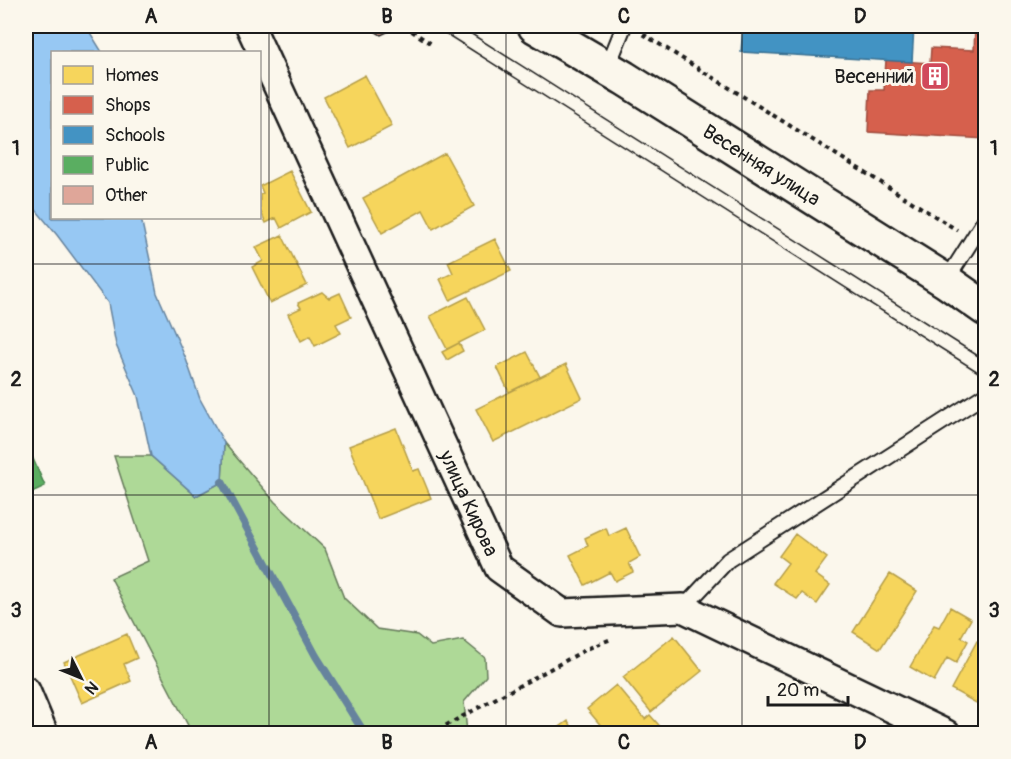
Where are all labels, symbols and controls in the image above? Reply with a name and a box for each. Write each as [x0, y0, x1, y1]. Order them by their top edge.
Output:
text: A [145, 4, 158, 29]
text: B [381, 4, 393, 29]
text: C [618, 4, 630, 29]
text: D [854, 4, 867, 29]
legend [51, 51, 261, 219]
building icon: Весенний [919, 60, 951, 92]
text: Homes [105, 64, 158, 87]
place label: Весенний [834, 64, 914, 89]
text: Shops [105, 94, 150, 117]
street label: Весенняя улица [698, 119, 825, 212]
text: Schools [105, 124, 165, 147]
text: 1 [12, 136, 20, 161]
text: 1 [990, 136, 998, 161]
text: Public [105, 154, 149, 177]
text: Other [105, 184, 148, 207]
text: 2 [10, 367, 22, 392]
text: 2 [988, 367, 1000, 392]
street label: улица Кирова [433, 445, 504, 560]
text: 3 [10, 598, 22, 623]
text: 3 [988, 598, 1000, 623]
north arrow [51, 648, 111, 708]
scale bar [768, 669, 848, 707]
text: N [80, 677, 102, 698]
text: 20 m [777, 679, 819, 702]
text: A [145, 730, 158, 755]
text: B [381, 730, 393, 755]
text: C [618, 730, 630, 755]
text: D [854, 730, 867, 755]

